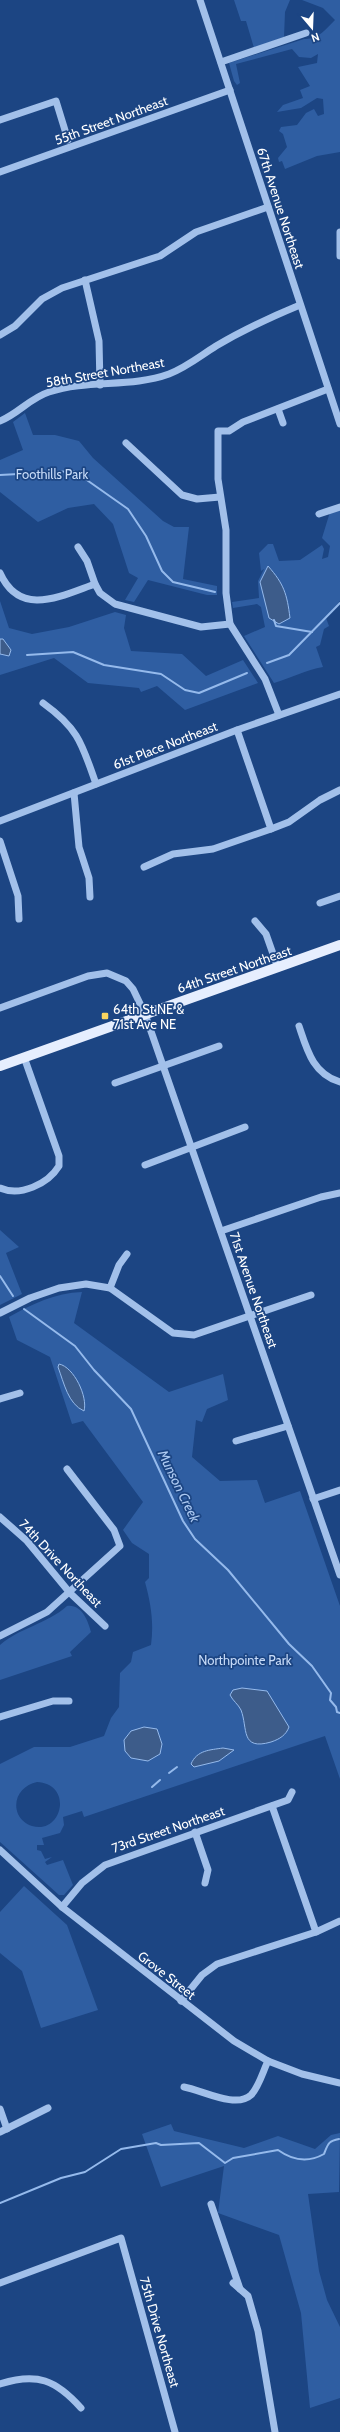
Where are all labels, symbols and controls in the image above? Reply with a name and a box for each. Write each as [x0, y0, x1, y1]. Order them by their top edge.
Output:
north arrow [292, 8, 332, 48]
text: N [309, 30, 321, 45]
street label: 55th Street Northeast [52, 92, 170, 148]
street label: 67th Avenue Northeast [254, 145, 308, 271]
street label: 58th Street Northeast [45, 354, 166, 390]
park label: Foothills Park [16, 466, 88, 482]
street label: 61st Place Northeast [111, 717, 220, 772]
street label: 64th Street Northeast [175, 942, 294, 996]
place label: 64th St NE & 71st Ave NE [113, 1001, 184, 1032]
marker: 64th St NE & 71st Ave NE [100, 1011, 110, 1021]
street label: 71st Avenue Northeast [227, 1230, 282, 1351]
water label: Munson Creek [153, 1446, 205, 1526]
street label: 74th Drive Northeast [16, 1516, 106, 1611]
park label: Northpointe Park [198, 1652, 292, 1668]
street label: 73rd Street Northeast [109, 1802, 227, 1856]
street label: Grove Street [135, 1947, 200, 2003]
street label: 75th Drive Northeast [137, 2275, 184, 2390]

